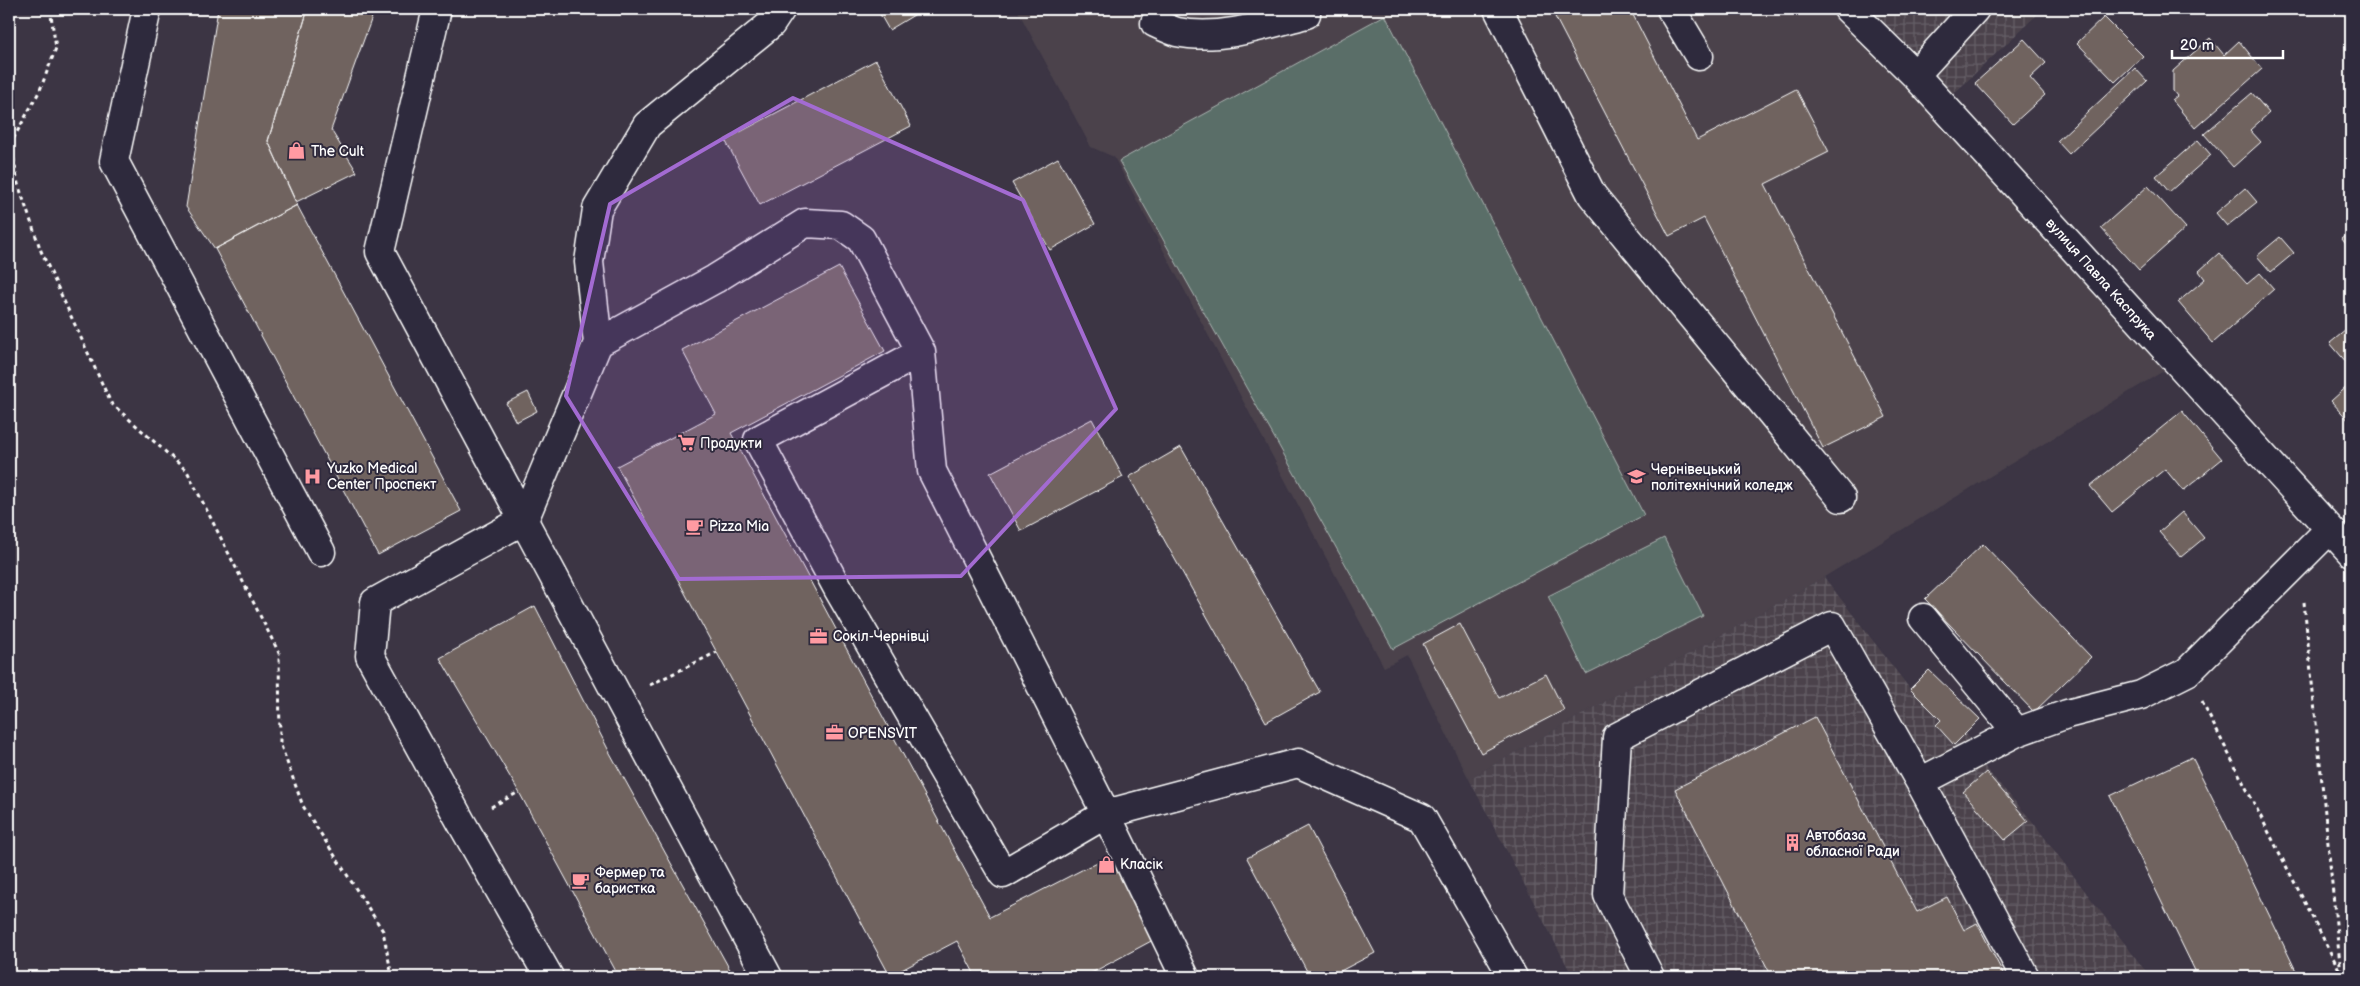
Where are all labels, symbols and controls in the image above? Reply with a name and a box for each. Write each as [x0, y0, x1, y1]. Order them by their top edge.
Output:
scale bar [2172, 28, 2284, 60]
text: 20 m [2180, 36, 2214, 55]
shop icon: The Cult [287, 141, 307, 161]
place label: The Cult [311, 143, 365, 160]
street label: вулиця Павла Каспрука [2042, 215, 2161, 344]
supermarket icon: Продукти [676, 433, 696, 453]
place label: Продукти [700, 435, 762, 452]
place label: Yuzko Medical Center Проспект [326, 460, 437, 493]
place label: Чернівецький політехнічний коледж [1651, 461, 1793, 494]
hospital icon: Yuzko Medical Center Проспект [303, 466, 323, 486]
school or university icon: Чернівецький політехнічний коледж [1627, 467, 1647, 487]
cafe icon: Pizza Mia [685, 516, 705, 536]
place label: Pizza Mia [709, 518, 769, 535]
office icon: Сокіл-Чернівці [809, 626, 829, 646]
place label: Сокіл-Чернівці [833, 628, 929, 645]
office icon: OPENSVIT [824, 723, 844, 743]
place label: OPENSVIT [848, 725, 918, 742]
place label: Автобаза обласної Ради [1805, 827, 1900, 860]
building icon: Автобаза обласної Ради [1782, 833, 1802, 853]
shop icon: Класік [1096, 854, 1116, 874]
place label: Класік [1120, 856, 1164, 873]
place label: Фермер та баристка [595, 864, 665, 897]
cafe icon: Фермер та баристка [571, 870, 591, 890]

